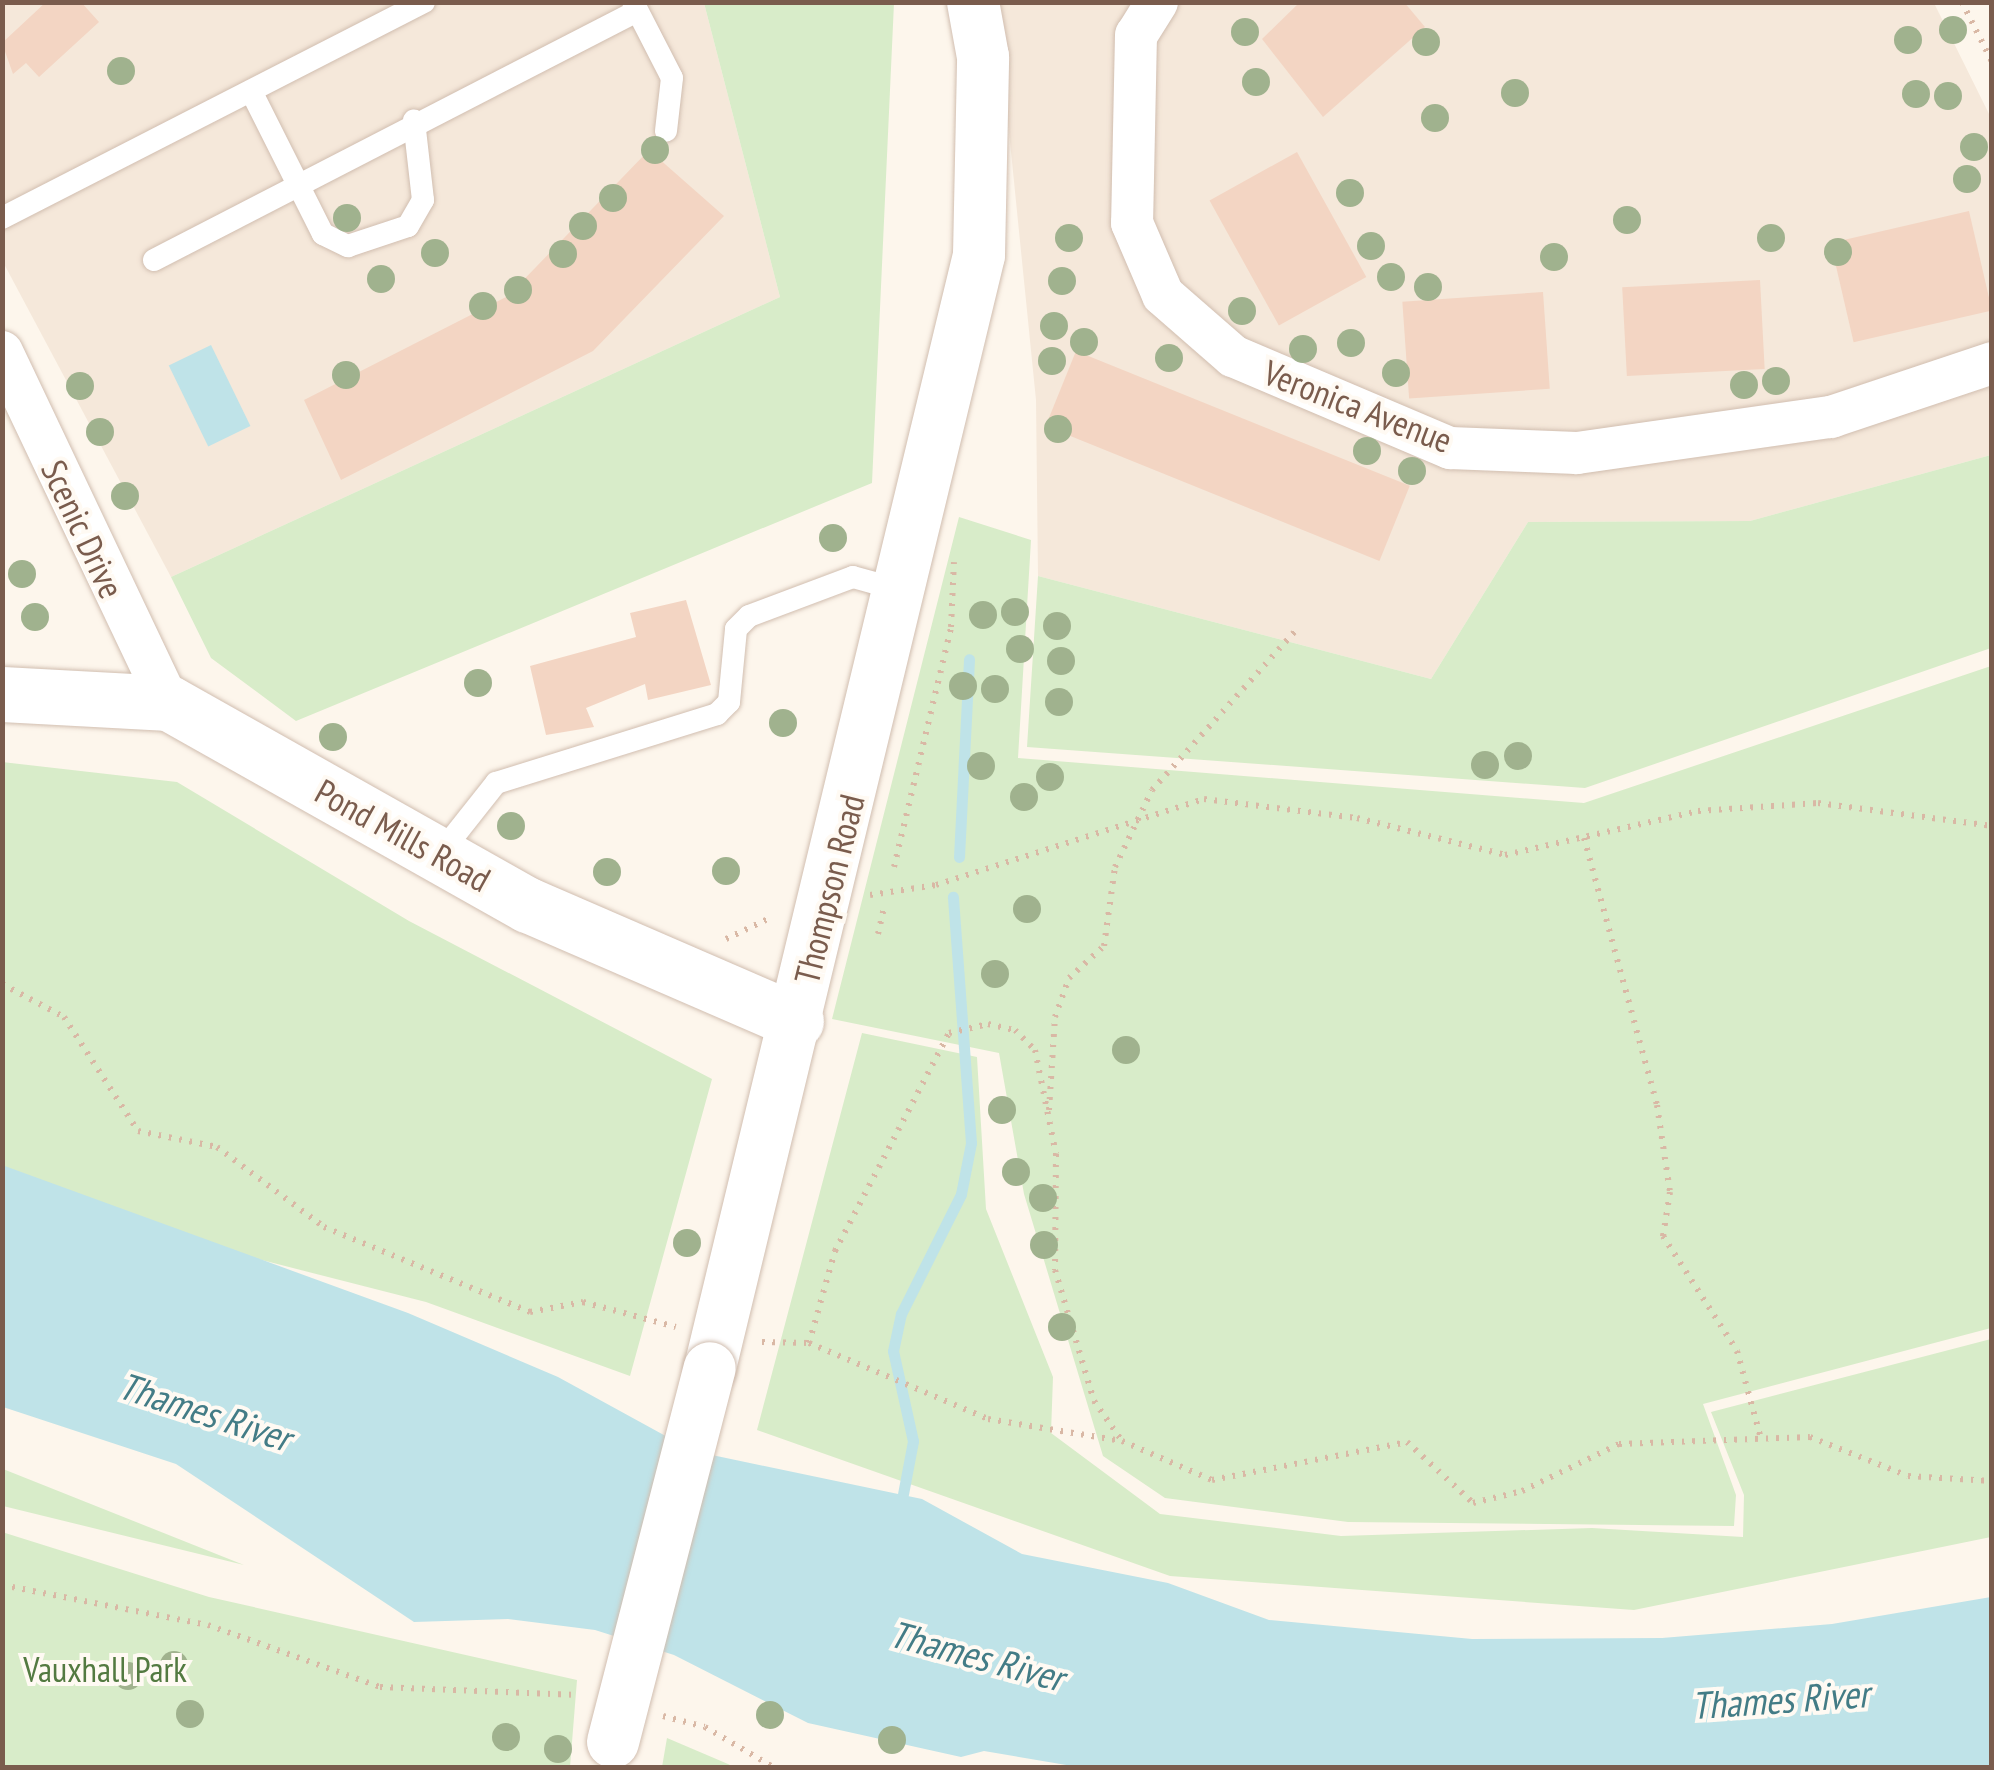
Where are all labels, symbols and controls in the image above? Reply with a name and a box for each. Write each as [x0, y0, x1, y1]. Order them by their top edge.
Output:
street label: Veronica Avenue [1258, 351, 1458, 461]
street label: Scenic Drive [33, 453, 133, 605]
street label: Pond Mills Road [308, 770, 498, 900]
street label: Thompson Road [785, 790, 873, 988]
water label: Thames River [114, 1362, 296, 1460]
water label: Thames River [885, 1610, 1069, 1700]
park label: Vauxhall Park [23, 1648, 187, 1690]
water label: Thames River [1690, 1670, 1870, 1728]

